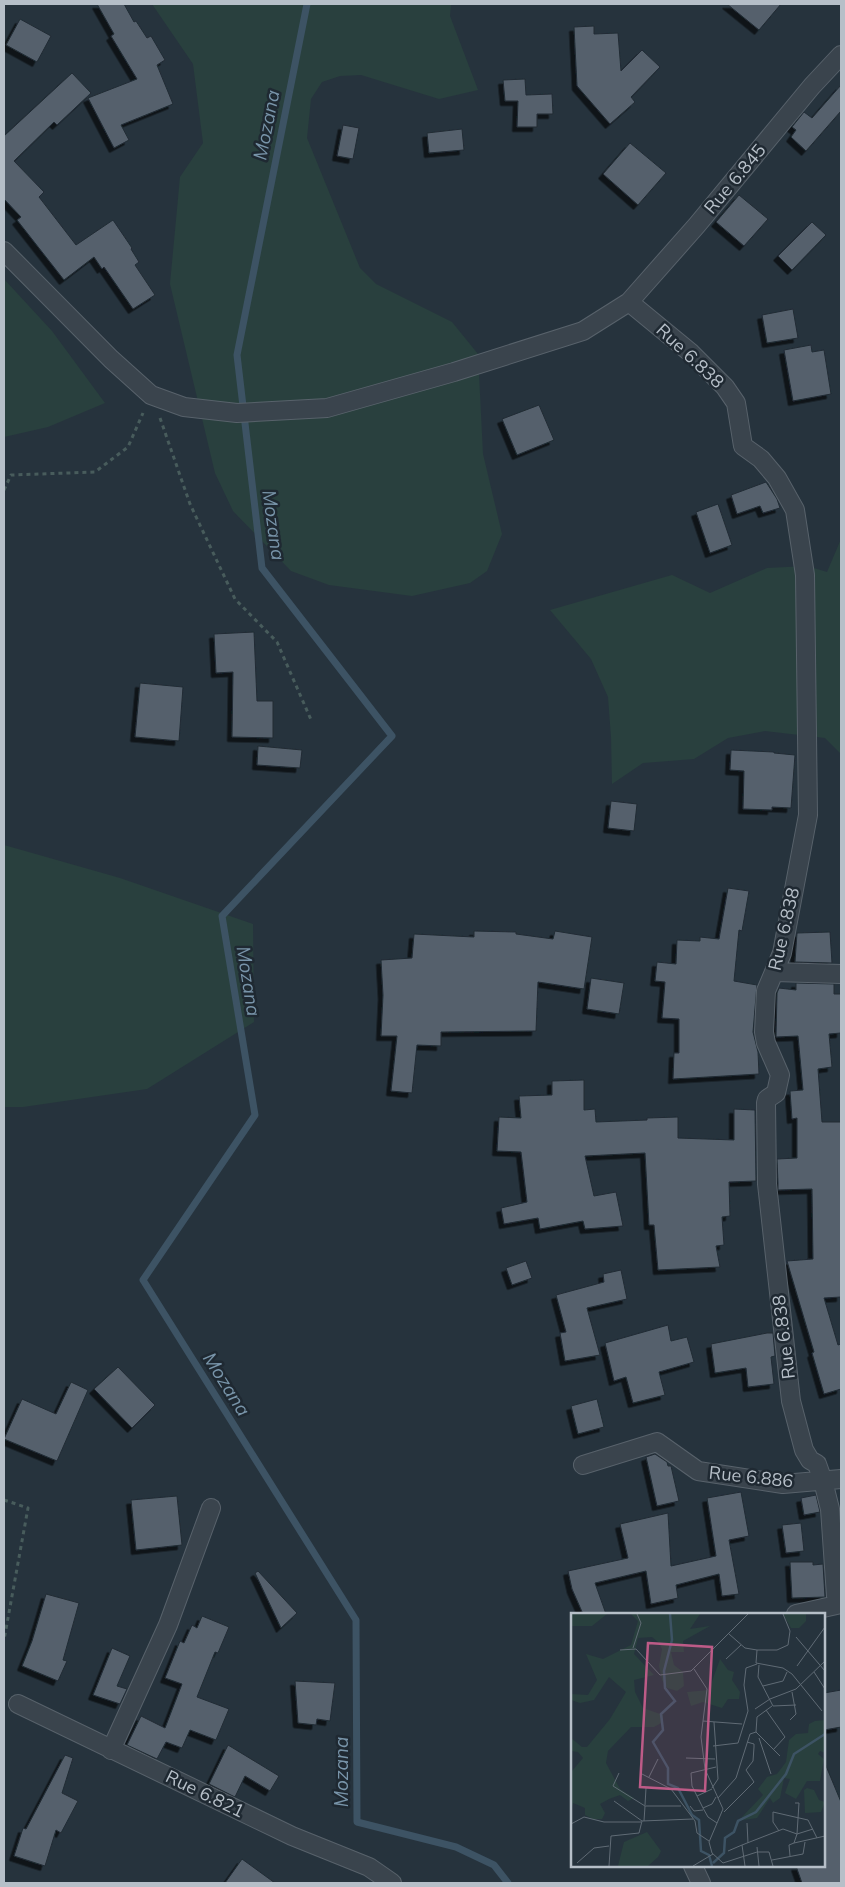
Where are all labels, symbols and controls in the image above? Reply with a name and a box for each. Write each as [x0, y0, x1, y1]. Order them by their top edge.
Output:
water label: Mozana [247, 88, 285, 162]
street label: Rue 6.845 [699, 139, 771, 218]
street label: Rue 6.838 [652, 318, 729, 393]
water label: Mozana [257, 488, 291, 562]
street label: Rue 6.838 [763, 885, 804, 973]
water label: Mozana [232, 944, 266, 1018]
street label: Rue 6.838 [767, 1294, 800, 1380]
water label: Mozana [198, 1348, 256, 1420]
street label: Rue 6.886 [708, 1461, 794, 1492]
inset map [571, 1613, 825, 1867]
water label: Mozana [329, 1737, 353, 1807]
street label: Rue 6.821 [162, 1765, 248, 1822]

